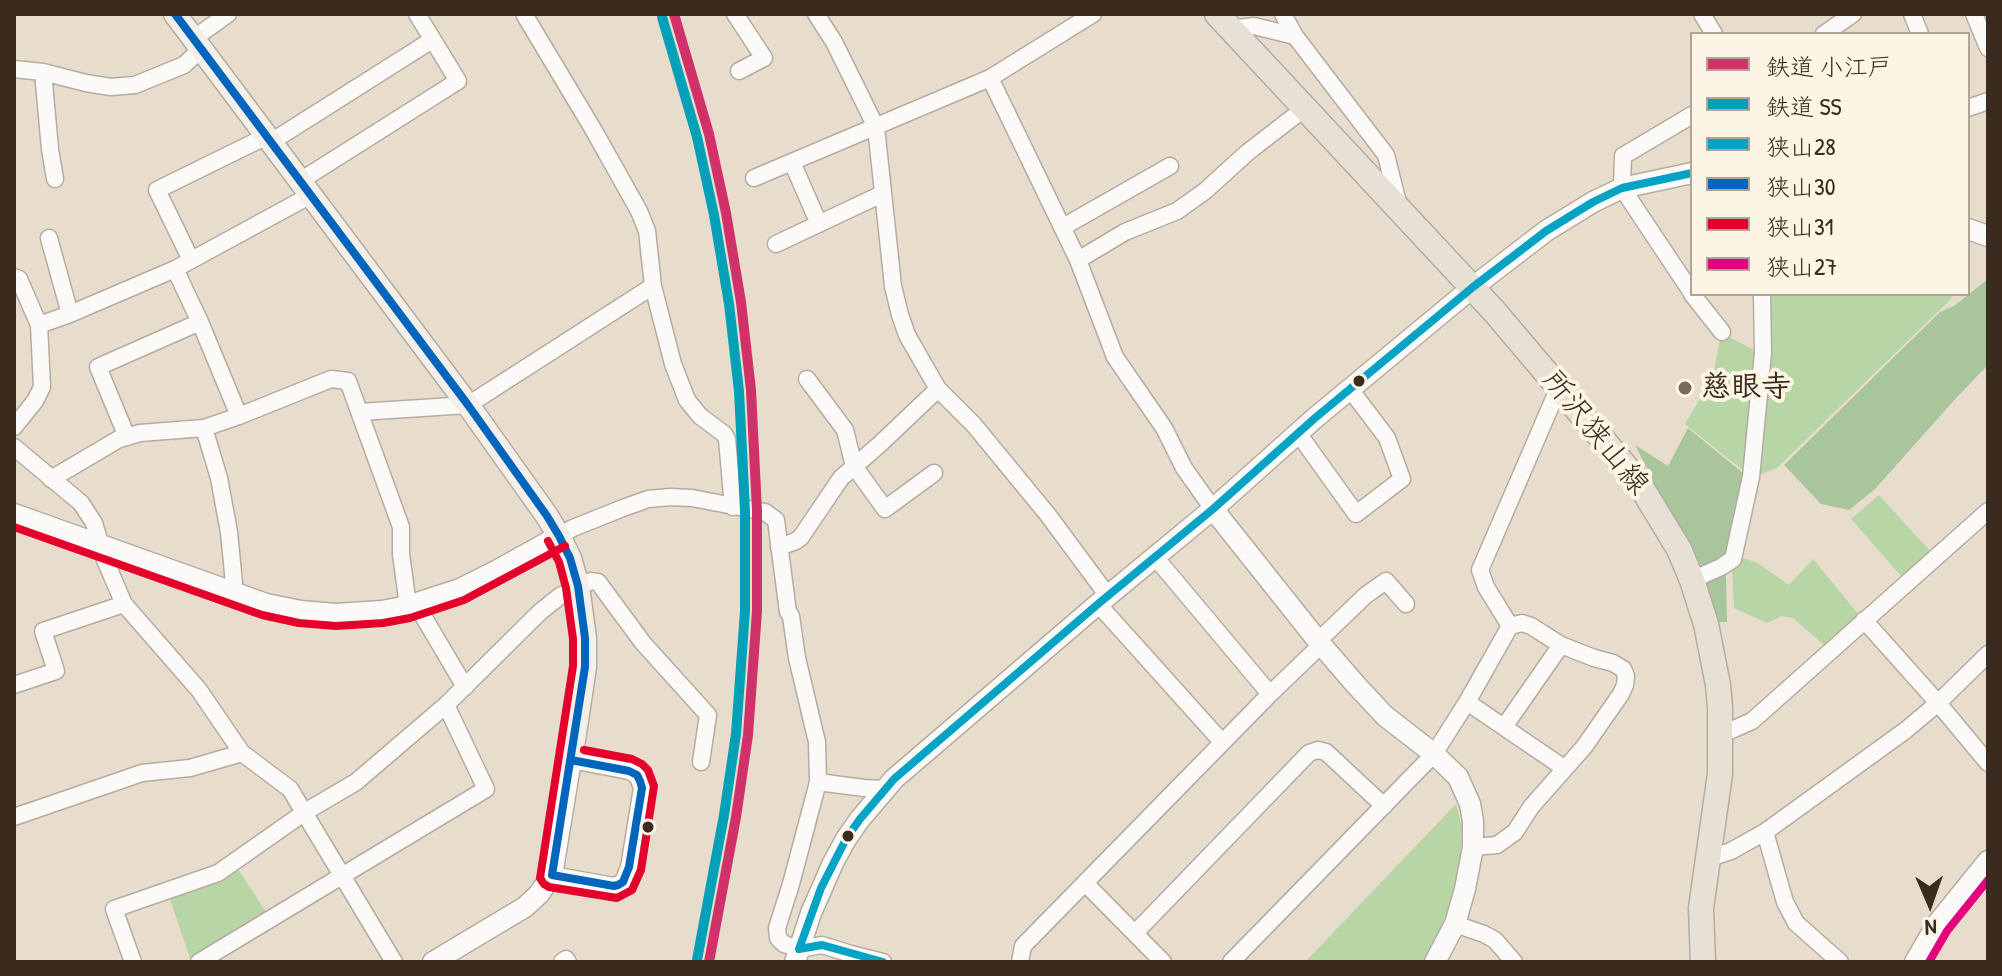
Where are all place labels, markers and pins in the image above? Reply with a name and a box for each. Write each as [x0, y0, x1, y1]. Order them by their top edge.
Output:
place label: 慈眼寺 [1701, 370, 1791, 406]
unlabelled marker [1351, 373, 1367, 389]
marker: 慈眼寺 [1676, 379, 1694, 397]
unlabelled marker [640, 819, 656, 835]
unlabelled marker [840, 828, 856, 844]

